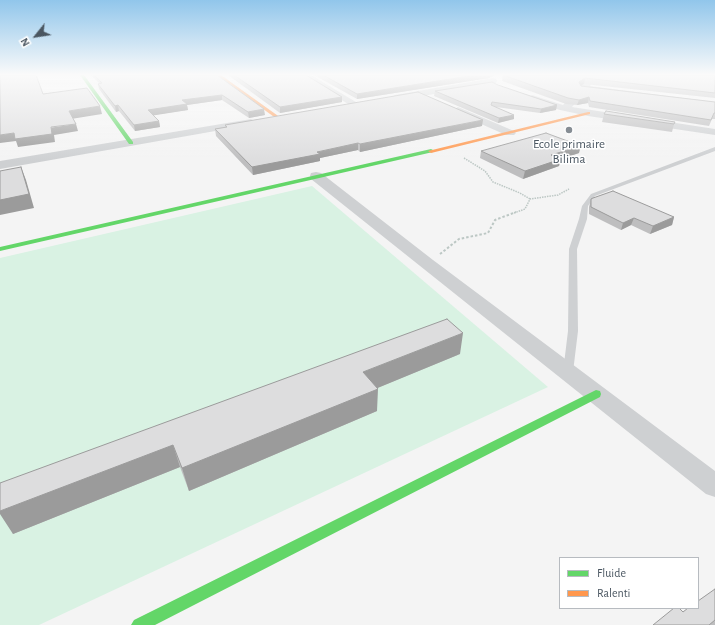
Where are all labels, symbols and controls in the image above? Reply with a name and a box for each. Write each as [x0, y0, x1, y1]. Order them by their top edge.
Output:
north arrow [16, 16, 56, 56]
text: N [18, 36, 32, 48]
marker: Ecole primaire Bilima [564, 125, 574, 135]
place label: Ecole primaire Bilima [533, 136, 605, 167]
legend [559, 557, 699, 609]
text: Fluide [597, 567, 626, 579]
text: Ralenti [597, 587, 630, 599]

